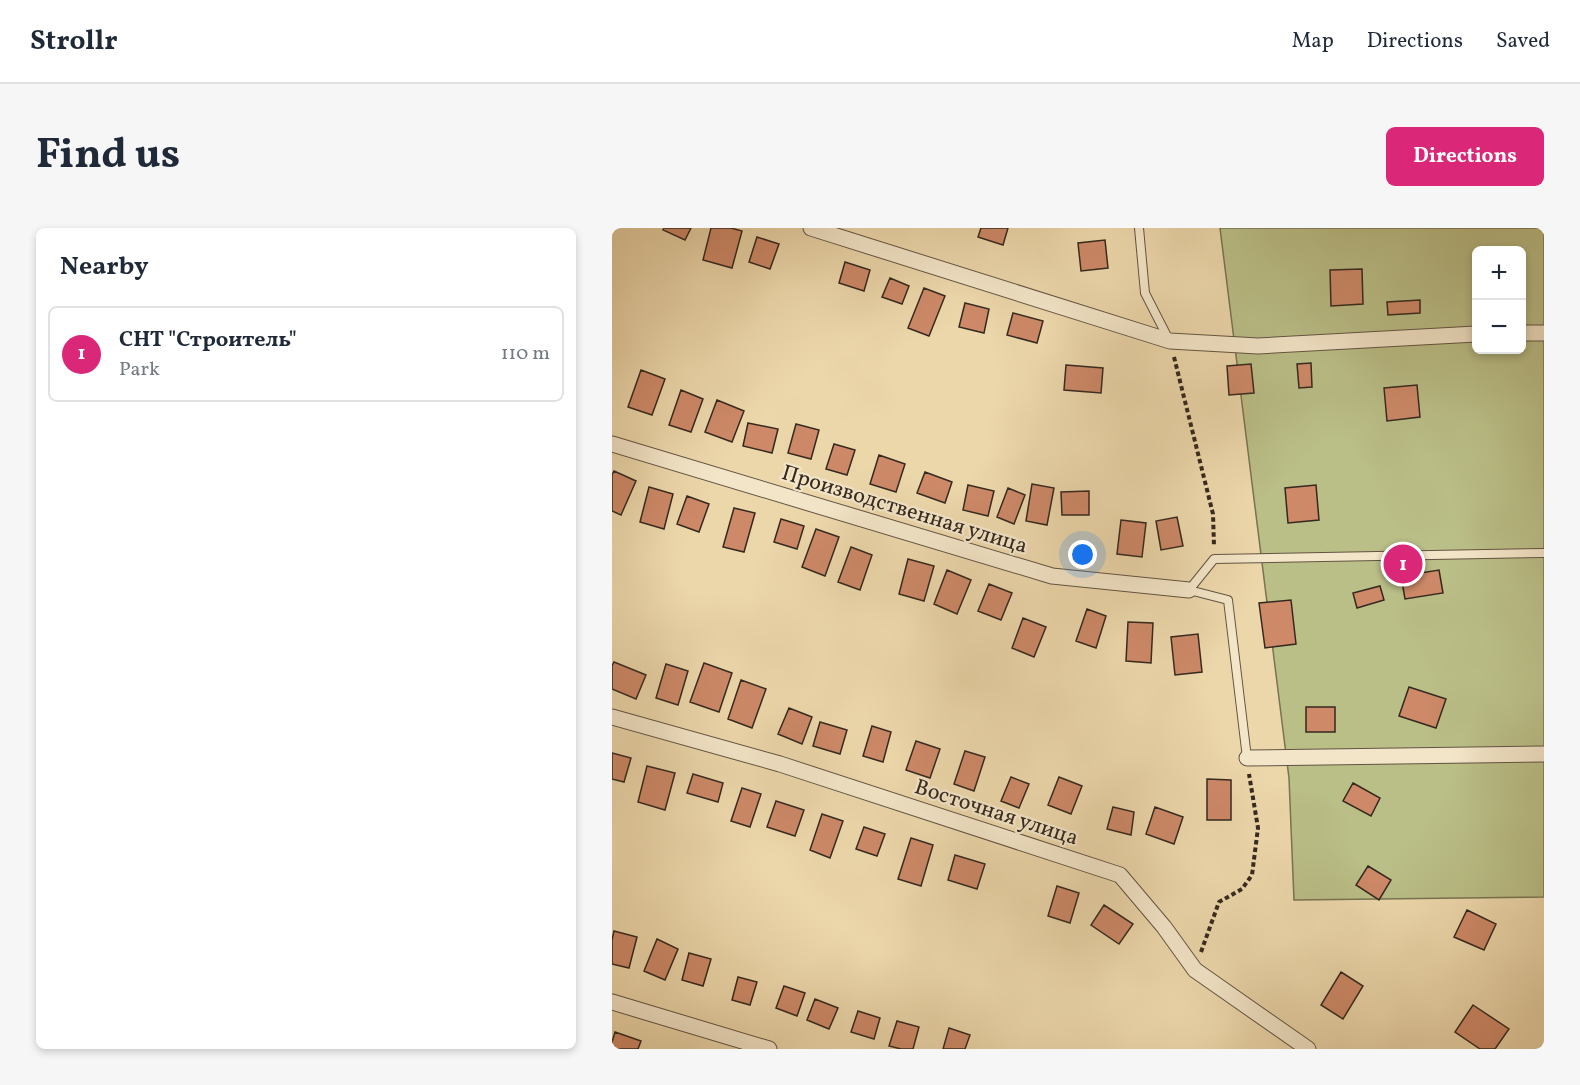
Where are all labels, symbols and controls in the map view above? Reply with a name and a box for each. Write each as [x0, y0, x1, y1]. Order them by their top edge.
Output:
text: Strollr [30, 22, 118, 61]
text: Map [1292, 27, 1334, 56]
text: Directions [1367, 27, 1463, 56]
text: Saved [1496, 27, 1550, 56]
text: Find us [36, 127, 180, 186]
button: Directions [1386, 127, 1544, 186]
map controls [1472, 246, 1526, 354]
button: + [1472, 246, 1526, 300]
text: Nearby [60, 249, 149, 285]
button: − [1472, 300, 1526, 354]
text: СНТ "Строитель" [119, 325, 297, 356]
text: 1 [77, 340, 86, 368]
text: 110 m [501, 340, 550, 368]
text: Park [119, 356, 160, 384]
street label: Производственная улица [778, 458, 1031, 563]
your location [1068, 540, 1097, 569]
pin: 1 [1384, 542, 1422, 586]
street label: Восточная улица [910, 772, 1082, 855]

